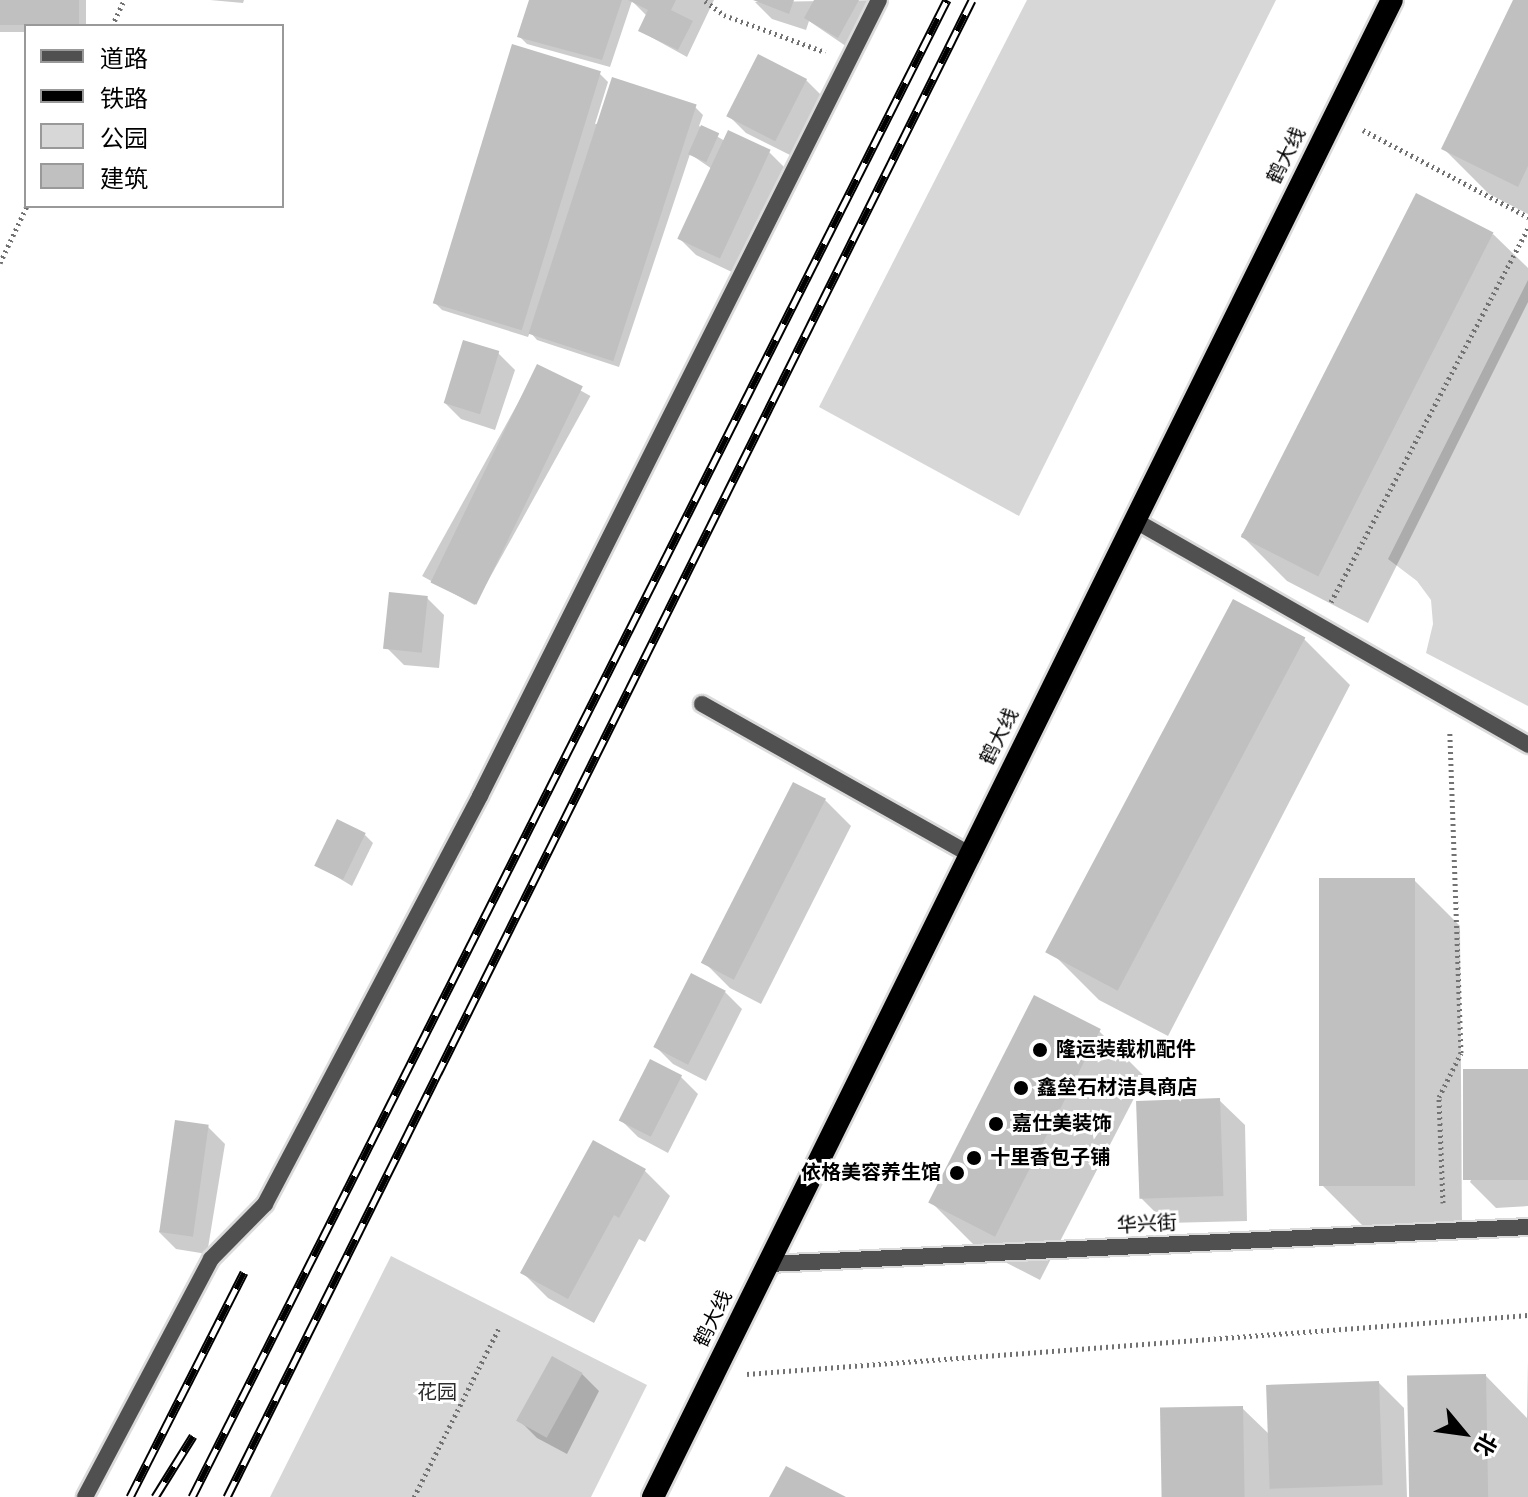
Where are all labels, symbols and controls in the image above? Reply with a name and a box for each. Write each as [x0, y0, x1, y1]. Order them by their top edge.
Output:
legend [24, 24, 284, 208]
text: 道路 [100, 45, 148, 74]
text: 铁路 [100, 85, 148, 114]
street label: 鹤大线 [1263, 124, 1311, 188]
text: 公园 [100, 125, 148, 154]
text: 建筑 [100, 165, 148, 194]
street label: 鹤大线 [976, 705, 1024, 769]
place label: 隆运装载机配件 [1056, 1038, 1196, 1062]
marker: 隆运装载机配件 [1031, 1041, 1049, 1059]
place label: 鑫垒石材洁具商店 [1037, 1076, 1197, 1100]
marker: 鑫垒石材洁具商店 [1012, 1079, 1030, 1097]
place label: 嘉仕美装饰 [1012, 1112, 1112, 1136]
marker: 嘉仕美装饰 [987, 1115, 1005, 1133]
place label: 十里香包子铺 [990, 1146, 1110, 1170]
marker: 十里香包子铺 [965, 1149, 983, 1167]
place label: 依格美容养生馆 [801, 1161, 941, 1185]
marker: 依格美容养生馆 [948, 1164, 966, 1182]
street label: 华兴街 [1116, 1211, 1178, 1239]
street label: 鹤大线 [690, 1287, 738, 1351]
park label: 花园 [417, 1381, 457, 1405]
north arrow [1424, 1393, 1504, 1473]
text: 北 [1468, 1429, 1502, 1461]

